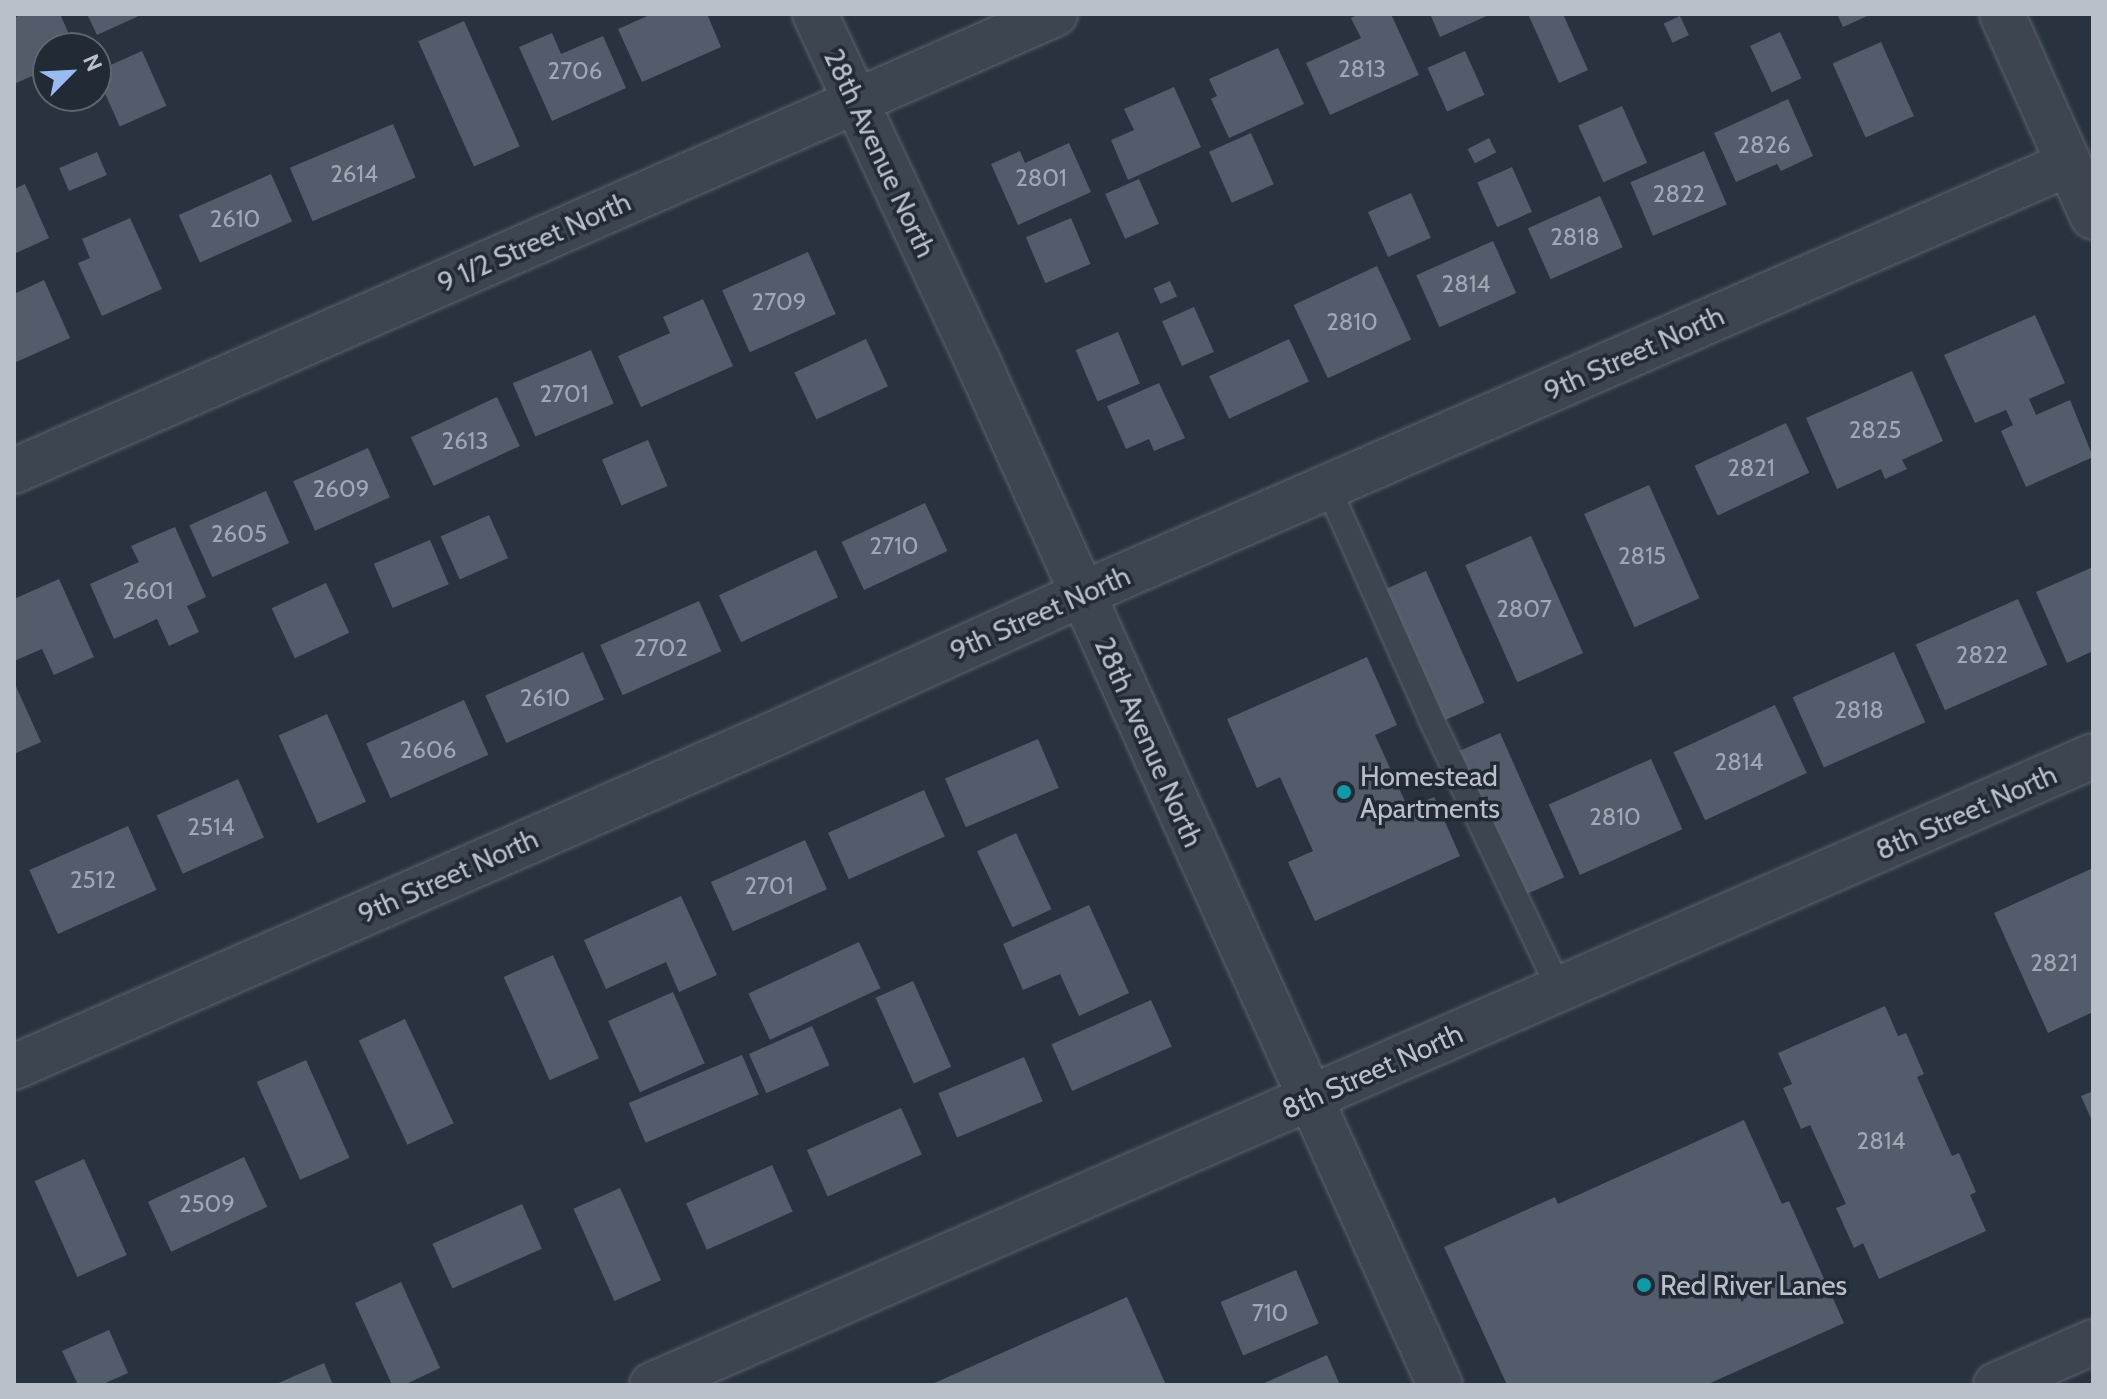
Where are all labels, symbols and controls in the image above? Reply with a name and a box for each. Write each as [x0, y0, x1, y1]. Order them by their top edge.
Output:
north arrow [32, 32, 112, 112]
street label: 28th Avenue North [817, 44, 943, 262]
text: N [77, 50, 108, 75]
house number: 2813 [1338, 55, 1386, 83]
house number: 2706 [548, 57, 602, 85]
house number: 2826 [1737, 131, 1791, 159]
house number: 2614 [330, 160, 378, 188]
house number: 2801 [1015, 164, 1067, 192]
house number: 2822 [1653, 180, 1705, 208]
street label: 9 1/2 Street North [432, 184, 636, 300]
house number: 2610 [210, 205, 260, 233]
house number: 2818 [1550, 223, 1600, 251]
house number: 2814 [1442, 270, 1490, 298]
house number: 2709 [752, 288, 806, 316]
street label: 9th Street North [1539, 298, 1729, 408]
house number: 2810 [1326, 308, 1378, 336]
house number: 2701 [539, 380, 589, 408]
house number: 2825 [1849, 416, 1901, 444]
house number: 2613 [442, 427, 488, 455]
house number: 2821 [1727, 454, 1775, 482]
house number: 2609 [313, 475, 369, 503]
house number: 2605 [211, 520, 267, 548]
house number: 2710 [869, 532, 919, 560]
house number: 2815 [1618, 542, 1666, 570]
street label: 9th Street North [945, 558, 1135, 668]
house number: 2601 [123, 577, 173, 605]
house number: 2807 [1496, 595, 1552, 623]
street label: 28th Avenue North [1088, 632, 1210, 852]
house number: 2702 [634, 634, 688, 662]
house number: 2822 [1956, 641, 2008, 669]
house number: 2610 [520, 684, 570, 712]
house number: 2818 [1834, 696, 1884, 724]
house number: 2606 [400, 736, 456, 764]
house number: 2814 [1715, 748, 1763, 776]
street label: 8th Street North [1870, 757, 2062, 867]
place label: Homestead Apartments [1360, 759, 1500, 825]
marker: Homestead Apartments [1335, 783, 1353, 801]
house number: 2810 [1589, 803, 1641, 831]
house number: 2514 [187, 813, 235, 841]
street label: 9th Street North [353, 821, 543, 931]
house number: 2512 [70, 866, 116, 894]
house number: 2701 [744, 872, 794, 900]
house number: 2821 [2030, 949, 2078, 977]
street label: 8th Street North [1276, 1016, 1468, 1126]
house number: 2814 [1857, 1127, 1905, 1155]
house number: 2509 [179, 1190, 235, 1218]
place label: Red River Lanes [1660, 1268, 1847, 1302]
marker: Red River Lanes [1635, 1276, 1653, 1294]
house number: 710 [1252, 1299, 1288, 1327]

